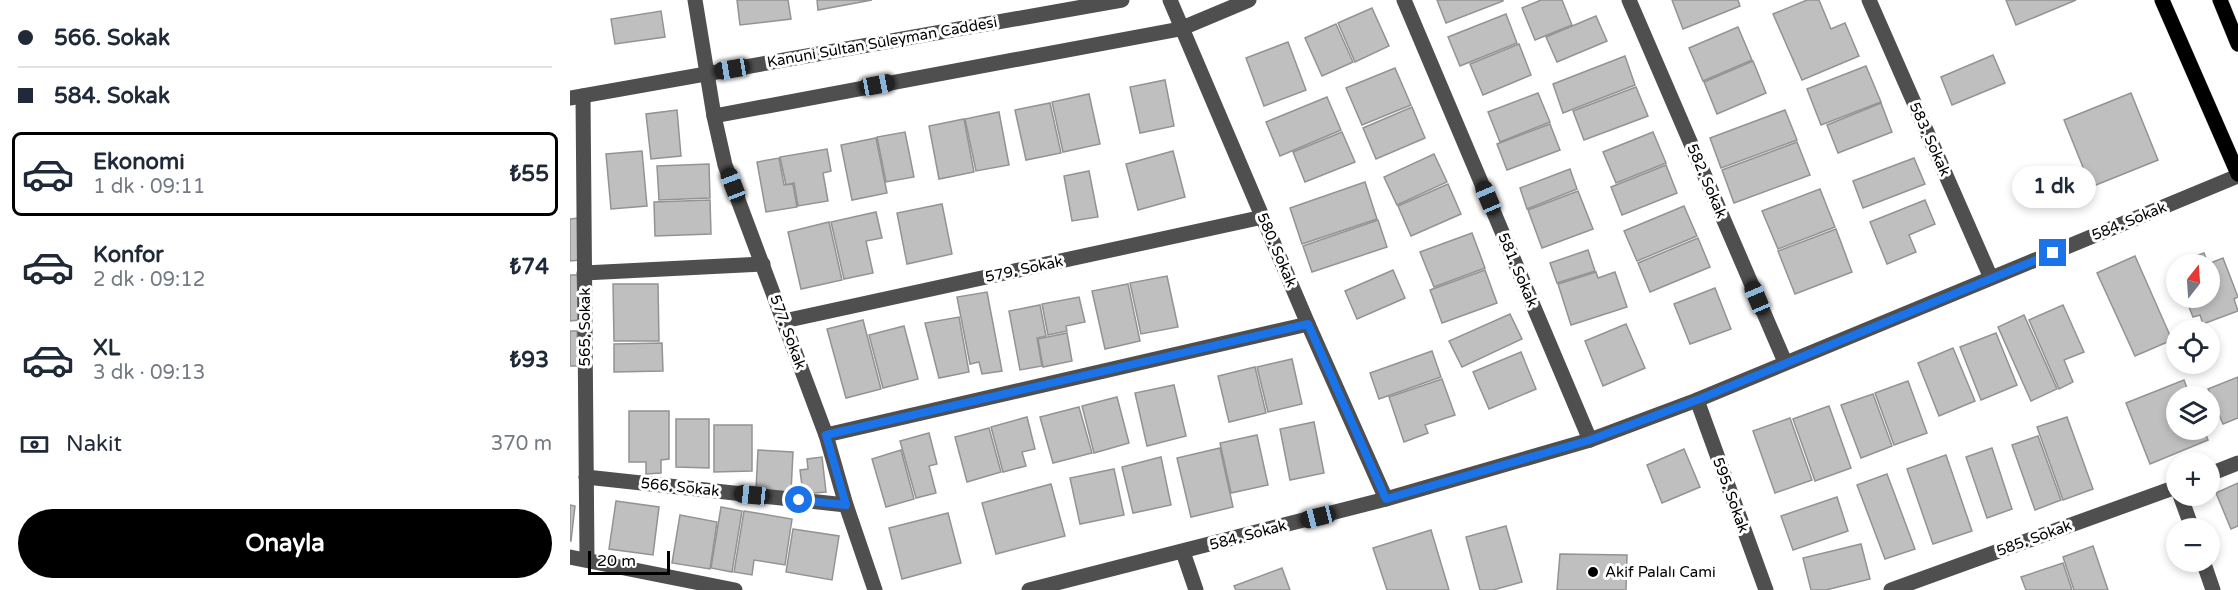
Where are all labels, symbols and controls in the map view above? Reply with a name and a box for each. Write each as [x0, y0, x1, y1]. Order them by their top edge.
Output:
street label: Kanuni Sultan Süleyman Caddesi [765, 13, 999, 71]
text: 566. Sokak [54, 25, 170, 51]
car [713, 57, 751, 81]
car [858, 73, 896, 97]
text: 584. Sokak [54, 83, 170, 109]
street label: 583. Sokak [1906, 99, 1954, 179]
street label: 582. Sokak [1683, 141, 1731, 221]
icon: car [21, 147, 75, 201]
text: Ekonomi [93, 149, 185, 175]
text: ₺55 [510, 161, 549, 187]
car [718, 165, 748, 205]
callout: 1 dk [2011, 166, 2095, 208]
text: 1 dk · 09:11 [93, 175, 205, 199]
text: 1 dk [2033, 175, 2075, 199]
car [1473, 178, 1503, 218]
street label: 584. Sokak [2089, 198, 2169, 244]
street label: 580. Sokak [1253, 210, 1301, 290]
street label: 581. Sokak [1494, 230, 1542, 310]
route end [2039, 239, 2066, 266]
icon: car [21, 240, 75, 294]
text: Konfor [93, 242, 164, 268]
street label: 579. Sokak [983, 252, 1065, 286]
text: ₺74 [510, 254, 549, 280]
north arrow [2166, 254, 2220, 308]
map controls [2166, 254, 2220, 572]
text: 2 dk · 09:12 [93, 268, 205, 292]
car [1742, 278, 1772, 318]
street label: 565. Sokak [576, 288, 594, 366]
street label: 577. Sokak [766, 292, 810, 372]
button: locate [2166, 320, 2220, 374]
icon: car [21, 333, 75, 387]
text: XL [93, 335, 120, 361]
text: ₺93 [510, 347, 549, 373]
text: 3 dk · 09:13 [93, 361, 205, 385]
button: layers [2166, 386, 2220, 440]
icon: cash [18, 428, 51, 461]
text: Nakit [66, 431, 122, 457]
text: 370 m [491, 432, 552, 456]
button: + [2166, 452, 2220, 506]
street label: 595. Sokak [1709, 455, 1753, 535]
street label: 566. Sokak [640, 474, 720, 500]
car [733, 484, 771, 506]
route start [785, 486, 812, 513]
car [1298, 504, 1338, 530]
button: Onayla [18, 509, 552, 578]
street label: 584. Sokak [1207, 516, 1289, 554]
street label: 585. Sokak [1994, 516, 2074, 560]
button: − [2166, 518, 2220, 572]
scale bar [588, 548, 670, 576]
text: 20 m [597, 551, 636, 571]
place label: Akif Palalı Cami [1605, 563, 1716, 581]
marker: Akif Palalı Cami [1586, 565, 1600, 579]

